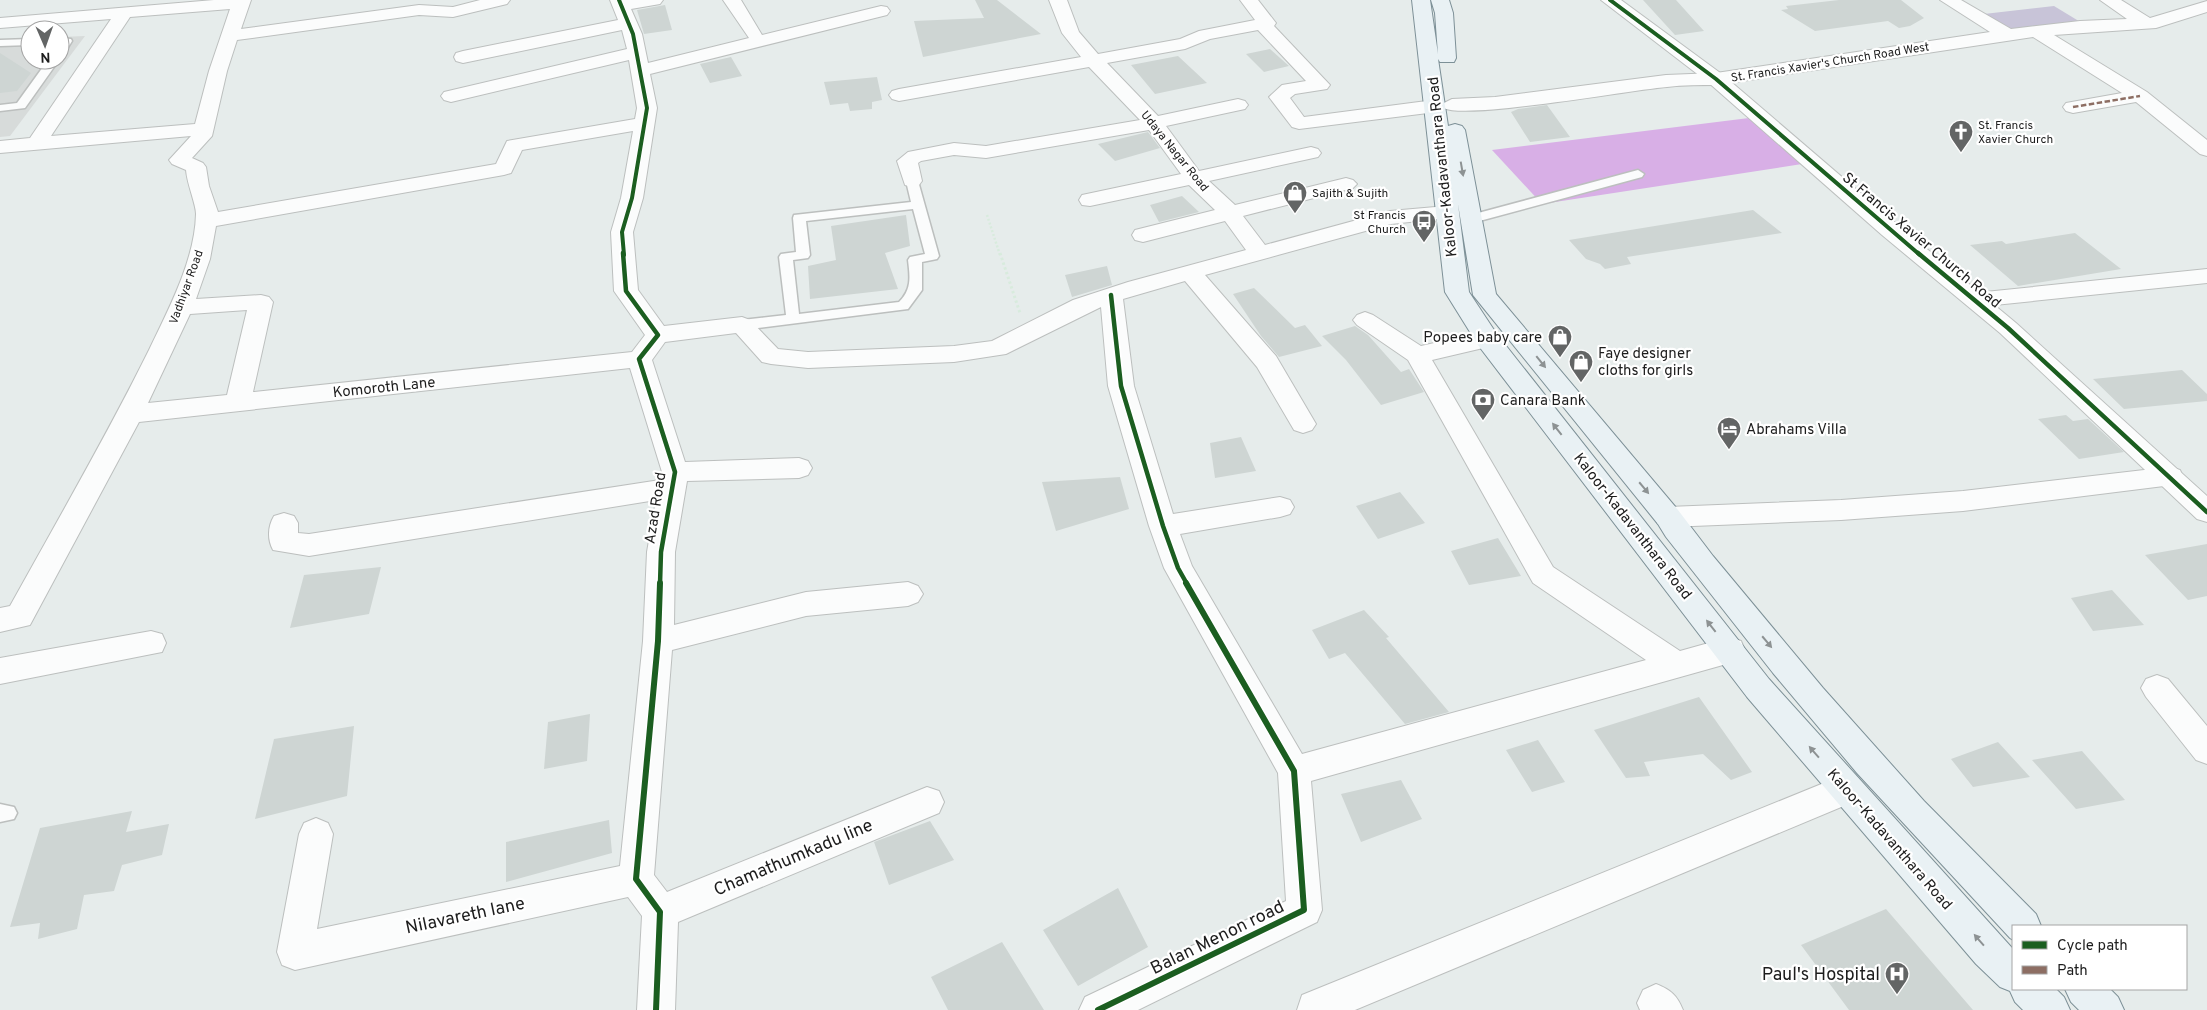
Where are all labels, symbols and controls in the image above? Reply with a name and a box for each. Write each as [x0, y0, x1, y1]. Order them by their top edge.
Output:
north arrow [20, 20, 70, 70]
street label: St. Francis Xavier's Church Road West [1730, 39, 1931, 87]
text: N [40, 48, 51, 65]
street label: Kaloor-Kadavanthara Road [1425, 76, 1462, 258]
street label: Udaya Nagar Road [1137, 108, 1212, 195]
place label: St. Francis Xavier Church [1978, 118, 2053, 148]
church icon: St. Francis Xavier Church [1948, 119, 1974, 153]
one-way arrow [1459, 162, 1467, 178]
street label: St Francis Xavier Church Road [1838, 169, 2004, 313]
shop icon: Sajith & Sujith [1282, 180, 1308, 214]
place label: Sajith & Sujith [1312, 186, 1388, 202]
place label: St Francis Church [1353, 208, 1406, 238]
bus stop icon: St Francis Church [1411, 209, 1437, 243]
street label: Vadhiyar Road [166, 248, 208, 327]
shop icon: Popees baby care [1547, 324, 1573, 358]
place label: Popees baby care [1423, 329, 1542, 348]
place label: Faye designer cloths for girls [1598, 345, 1693, 381]
shop icon: Faye designer cloths for girls [1568, 349, 1594, 383]
one-way arrow [1535, 356, 1546, 369]
street label: Komoroth Lane [332, 374, 437, 403]
bank icon: Canara Bank [1470, 387, 1496, 421]
place label: Canara Bank [1500, 392, 1586, 411]
hotel icon: Abrahams Villa [1716, 416, 1742, 450]
place label: Abrahams Villa [1746, 421, 1847, 440]
one-way arrow [1552, 423, 1563, 436]
street label: Kaloor-Kadavanthara Road [1569, 450, 1695, 604]
street label: Azad Road [641, 471, 672, 546]
one-way arrow [1638, 481, 1649, 494]
one-way arrow [1706, 620, 1717, 633]
one-way arrow [1761, 636, 1772, 649]
one-way arrow [1808, 747, 1820, 759]
street label: Kaloor-Kadavanthara Road [1822, 765, 1955, 915]
street label: Chamathumkadu line [710, 814, 877, 902]
street label: Nilavareth lane [404, 893, 527, 940]
street label: Balan Menon road [1147, 896, 1288, 981]
legend [2012, 925, 2187, 990]
one-way arrow [1974, 934, 1985, 946]
text: Cycle path [2057, 937, 2128, 956]
hospital icon: Paul's Hospital [1884, 961, 1910, 995]
text: Path [2057, 962, 2088, 981]
place label: Paul's Hospital [1762, 964, 1880, 987]

